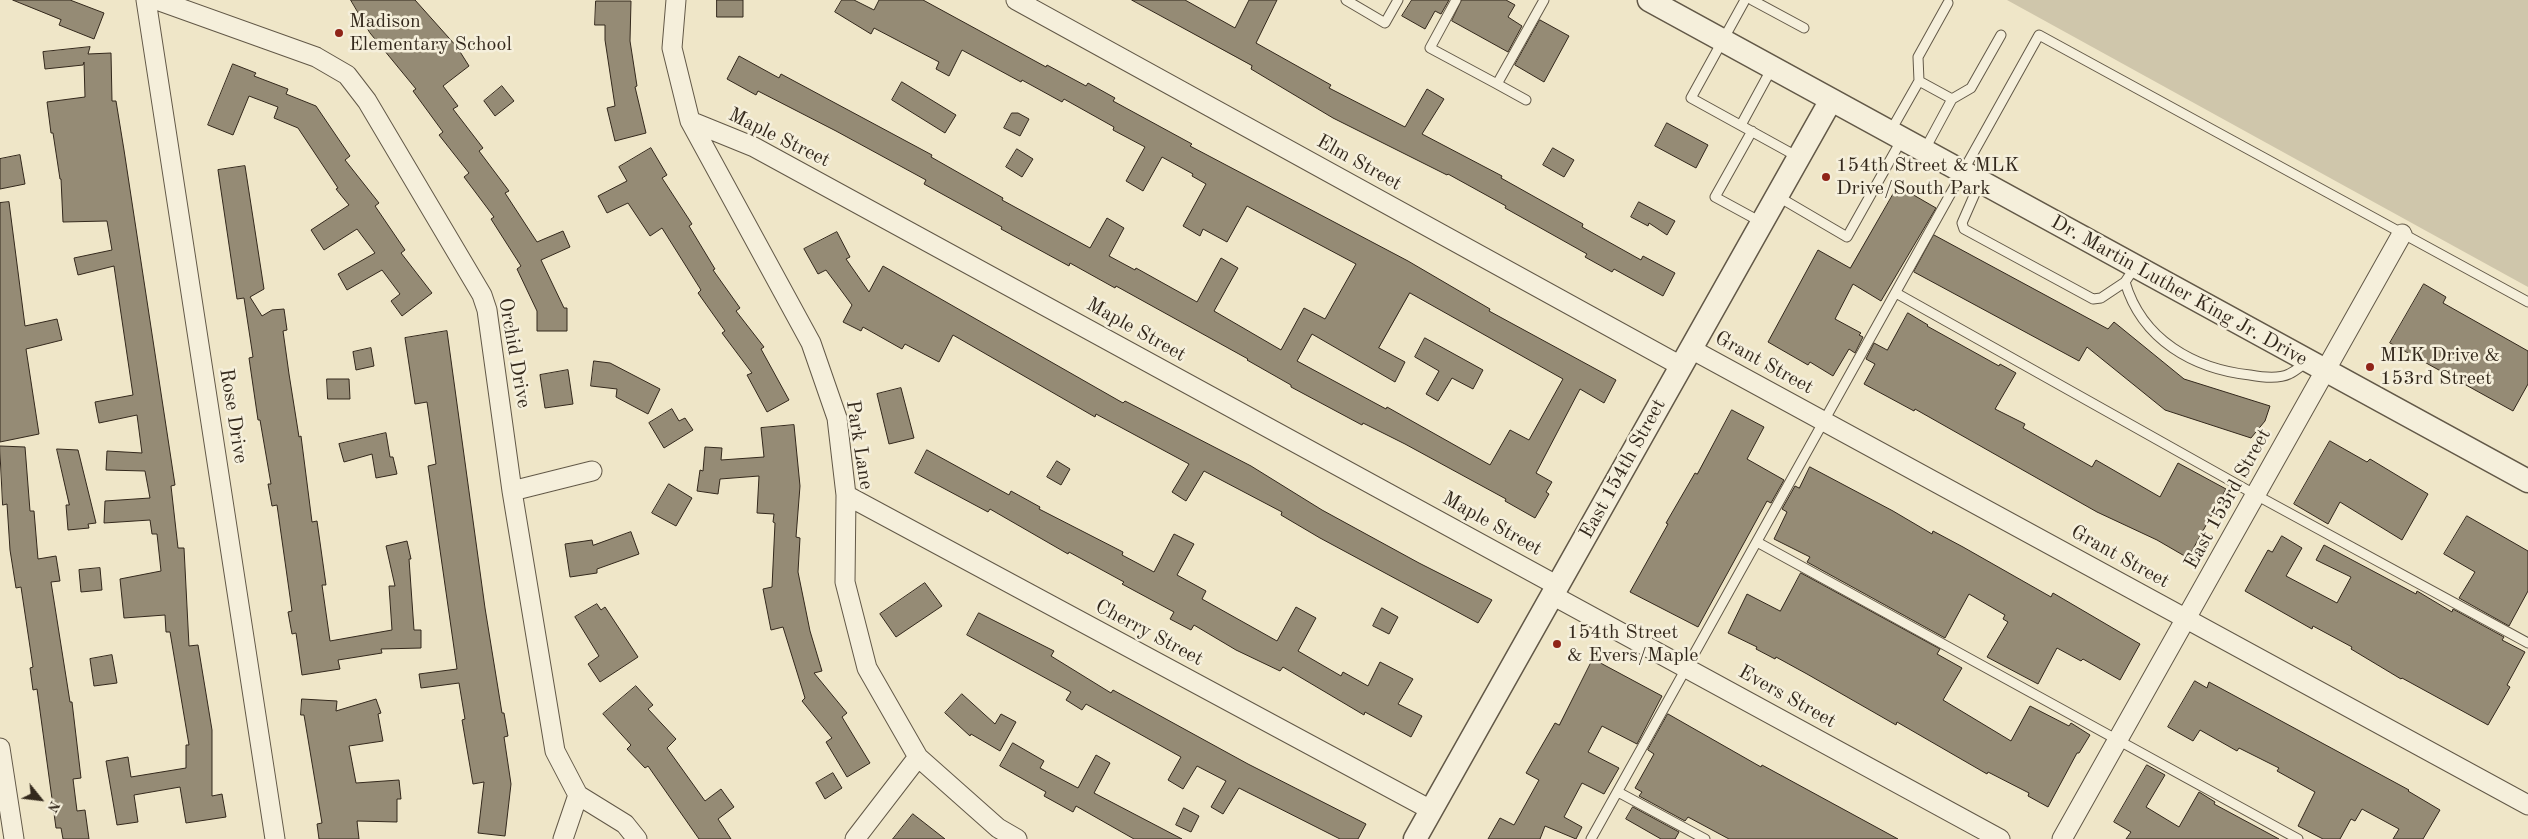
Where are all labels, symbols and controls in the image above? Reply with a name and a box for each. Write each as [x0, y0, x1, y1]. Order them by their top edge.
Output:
place label: Madison Elementary School [349, 10, 512, 57]
marker: Madison Elementary School [333, 27, 345, 39]
street label: Maple Street [724, 103, 834, 173]
street label: Elm Street [1312, 130, 1406, 196]
place label: 154th Street & MLK Drive/South Park [1836, 154, 2019, 201]
marker: 154th Street & MLK Drive/South Park [1820, 171, 1832, 183]
street label: Dr. Martin Luther King Jr. Drive [2047, 210, 2311, 372]
street label: Maple Street [1082, 293, 1190, 367]
street label: Orchid Drive [493, 296, 535, 410]
street label: Grant Street [1711, 326, 1817, 400]
place label: MLK Drive & 153rd Street [2380, 344, 2500, 391]
marker: MLK Drive & 153rd Street [2364, 361, 2376, 373]
street label: Rose Drive [214, 367, 252, 465]
street label: East 154th Street [1575, 395, 1671, 543]
street label: Park Lane [840, 399, 878, 491]
street label: East 153rd Street [2179, 425, 2277, 573]
street label: Maple Street [1438, 487, 1546, 561]
street label: Grant Street [2067, 520, 2173, 594]
street label: Cherry Street [1091, 594, 1207, 672]
place label: 154th Street & Evers/Maple [1567, 621, 1698, 668]
marker: 154th Street & Evers/Maple [1551, 638, 1563, 650]
street label: Evers Street [1734, 660, 1840, 734]
north arrow [15, 774, 65, 824]
text: N [44, 798, 62, 814]

